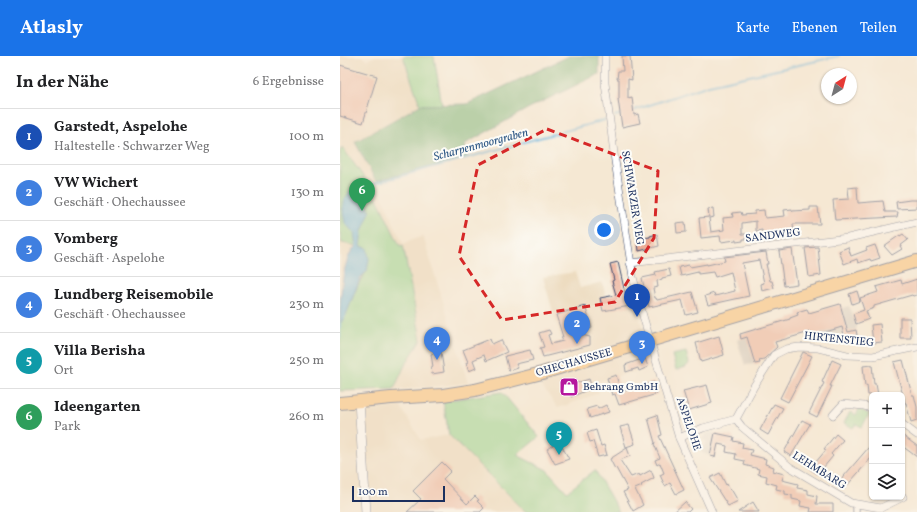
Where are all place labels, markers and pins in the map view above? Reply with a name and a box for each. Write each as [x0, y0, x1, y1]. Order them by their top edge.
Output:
pin: 6 [349, 178, 375, 211]
pin: 1 [624, 284, 650, 317]
pin: 2 [564, 311, 590, 344]
pin: 4 [424, 327, 450, 360]
pin: 3 [629, 331, 655, 364]
shop icon: Behrang GmbH [558, 376, 580, 398]
place label: Behrang GmbH [583, 380, 658, 395]
pin: 5 [546, 422, 572, 455]

